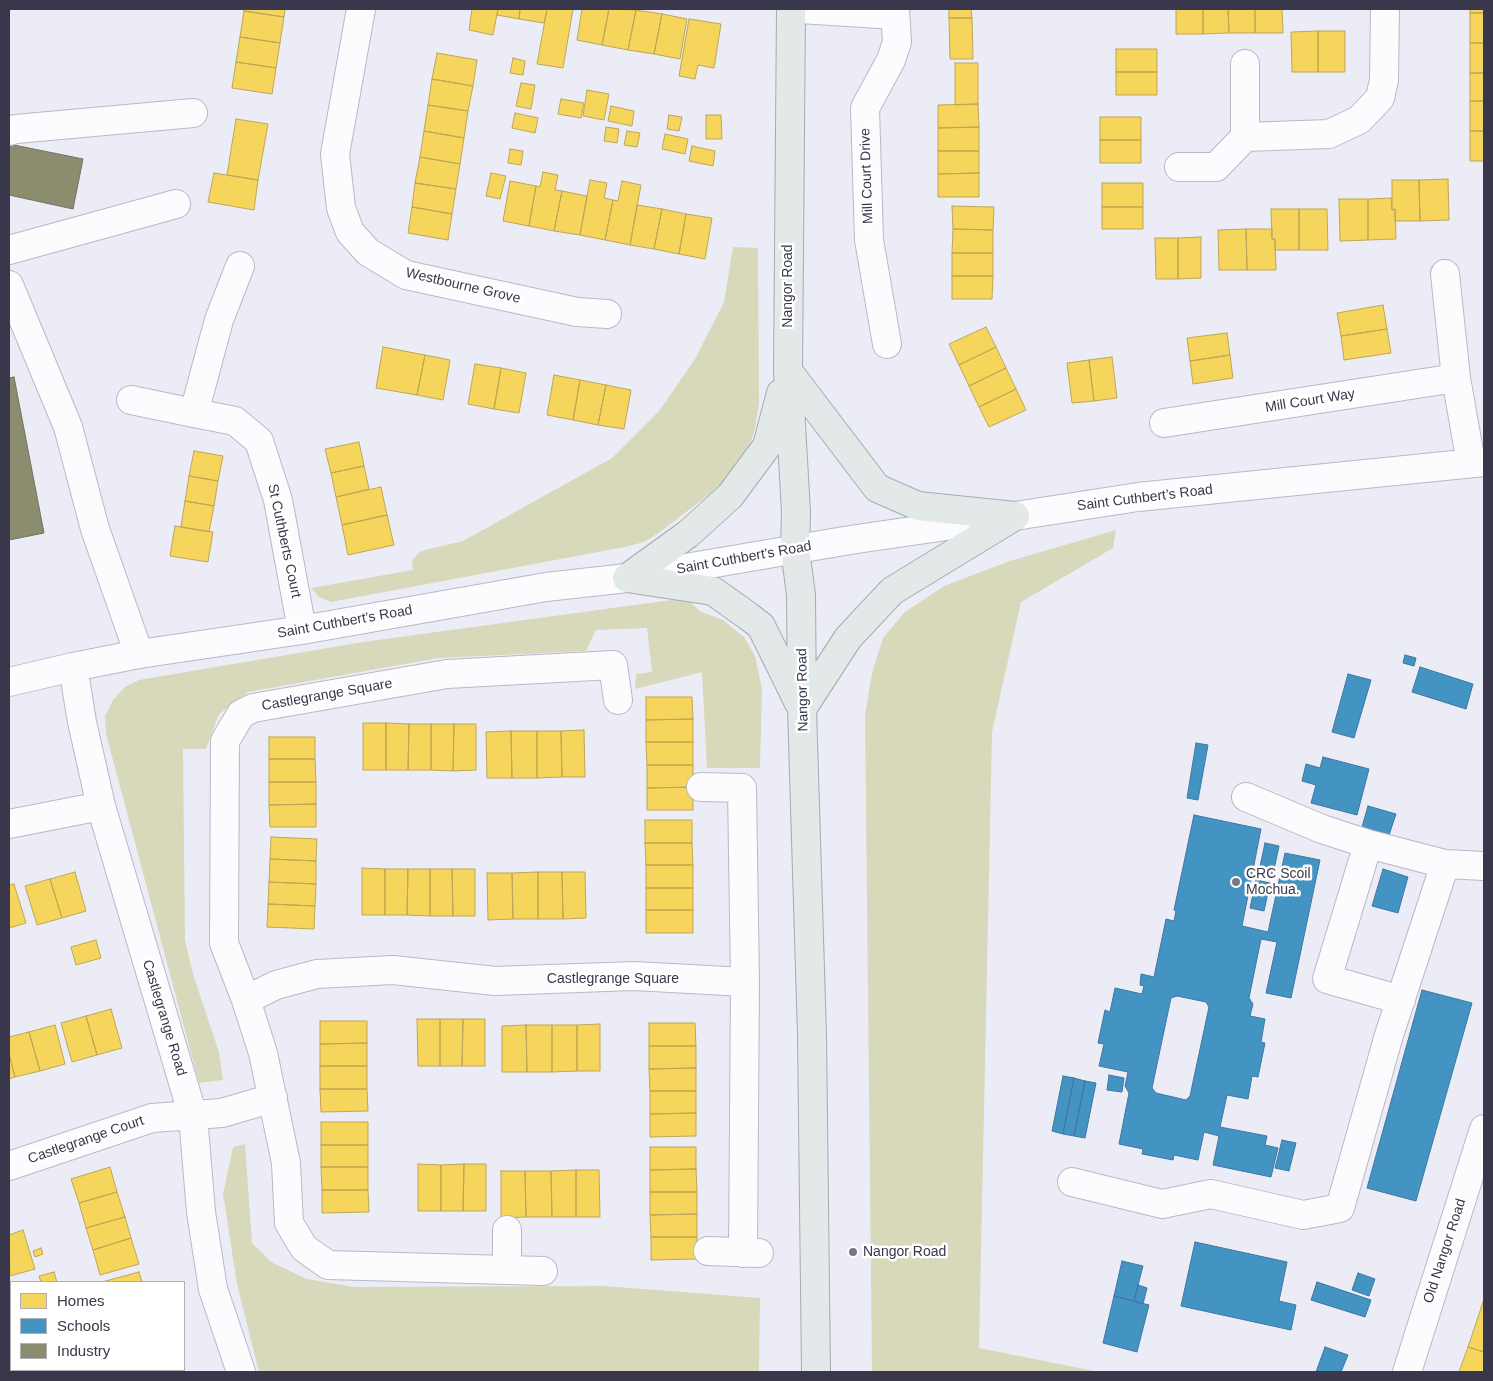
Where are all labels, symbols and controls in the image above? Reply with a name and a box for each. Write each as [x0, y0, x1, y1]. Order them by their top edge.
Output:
street label: Mill Court Drive [857, 128, 877, 224]
street label: Nangor Road [780, 244, 796, 328]
street label: Westbourne Grove [404, 265, 522, 307]
street label: Mill Court Way [1264, 386, 1356, 416]
street label: Saint Cuthbert’s Road [1076, 481, 1214, 515]
street label: St Cuthberts Court [264, 483, 304, 599]
street label: Saint Cuthbert’s Road [675, 538, 813, 578]
street label: Saint Cuthbert’s Road [276, 602, 414, 642]
street label: Nangor Road [794, 648, 812, 732]
street label: Castlegrange Square [260, 675, 394, 715]
place label: CRC Scoil Mochua. [1246, 866, 1311, 899]
marker: CRC Scoil Mochua. [1230, 876, 1242, 888]
street label: Castlegrange Road [138, 958, 190, 1078]
street label: Castlegrange Square [547, 971, 679, 987]
street label: Castlegrange Court [26, 1112, 146, 1168]
street label: Old Nangor Road [1420, 1197, 1470, 1305]
place label: Nangor Road [863, 1244, 946, 1260]
marker: Nangor Road [847, 1246, 859, 1258]
legend [10, 1281, 185, 1371]
text: Homes [57, 1292, 105, 1309]
text: Schools [57, 1317, 110, 1334]
text: Industry [57, 1342, 110, 1359]

